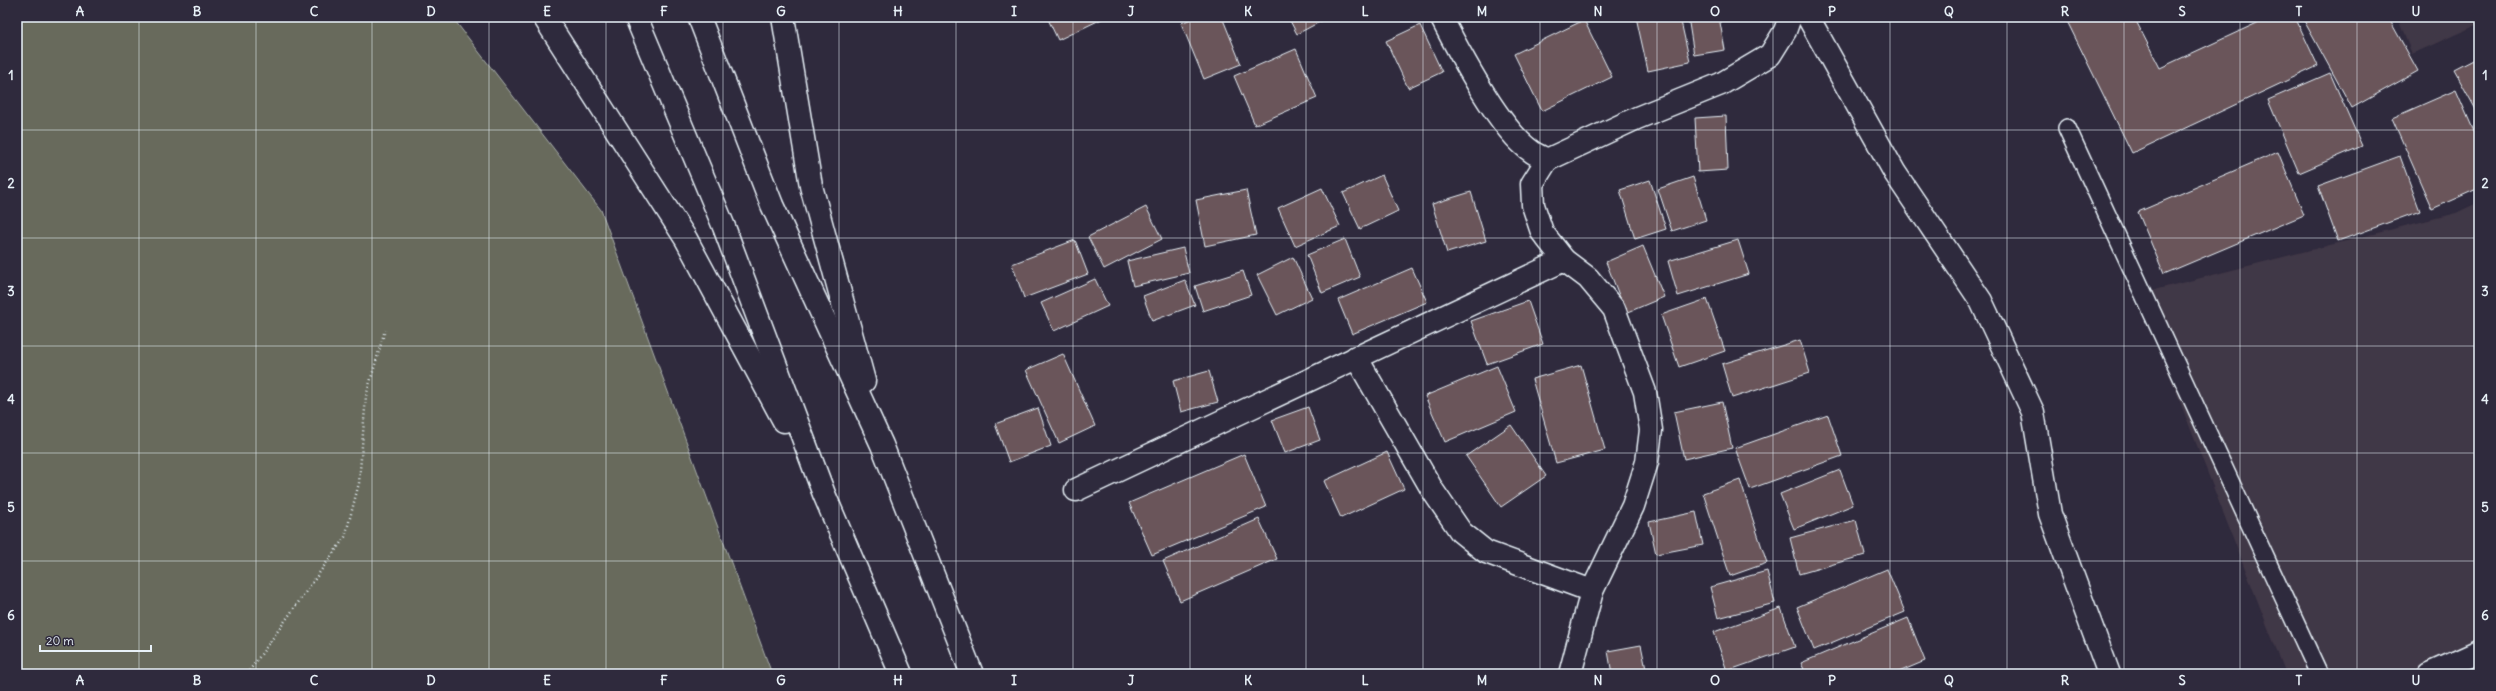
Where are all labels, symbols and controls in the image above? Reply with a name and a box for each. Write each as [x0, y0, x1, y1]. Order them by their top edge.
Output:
text: A [76, 3, 85, 20]
text: B [193, 3, 202, 20]
text: C [310, 3, 319, 20]
text: D [426, 3, 436, 20]
text: E [543, 3, 551, 20]
text: F [660, 3, 668, 20]
text: G [776, 3, 786, 20]
text: H [893, 3, 903, 20]
text: I [1011, 3, 1017, 20]
text: J [1128, 3, 1135, 20]
text: K [1244, 3, 1253, 20]
text: L [1361, 3, 1369, 20]
text: M [1477, 3, 1487, 20]
text: N [1594, 3, 1602, 20]
text: O [1710, 3, 1720, 20]
text: P [1828, 3, 1836, 20]
text: Q [1944, 3, 1954, 20]
text: R [2061, 3, 2070, 20]
text: S [2178, 3, 2186, 20]
text: T [2296, 3, 2303, 20]
text: U [2412, 3, 2420, 20]
text: 1 [8, 67, 14, 84]
text: 1 [2482, 67, 2488, 84]
text: 2 [7, 175, 15, 192]
text: 2 [2481, 175, 2489, 192]
text: 3 [7, 283, 15, 300]
text: 3 [2481, 283, 2489, 300]
text: 4 [7, 391, 15, 408]
text: 4 [2481, 391, 2489, 408]
text: 5 [7, 499, 15, 516]
text: 5 [2481, 499, 2489, 516]
text: 6 [7, 607, 15, 624]
text: 6 [2481, 607, 2489, 624]
scale bar [40, 627, 151, 653]
text: 20 m [46, 633, 74, 648]
text: A [76, 672, 85, 689]
text: B [193, 672, 202, 689]
text: C [310, 672, 319, 689]
text: D [426, 672, 436, 689]
text: E [543, 672, 551, 689]
text: F [660, 672, 668, 689]
text: G [776, 672, 786, 689]
text: H [893, 672, 903, 689]
text: I [1011, 672, 1017, 689]
text: J [1128, 672, 1135, 689]
text: K [1244, 672, 1253, 689]
text: L [1361, 672, 1369, 689]
text: M [1477, 672, 1487, 689]
text: N [1594, 672, 1602, 689]
text: O [1710, 672, 1720, 689]
text: P [1828, 672, 1836, 689]
text: Q [1944, 672, 1954, 689]
text: R [2061, 672, 2070, 689]
text: S [2178, 672, 2186, 689]
text: T [2296, 672, 2303, 689]
text: U [2412, 672, 2420, 689]

